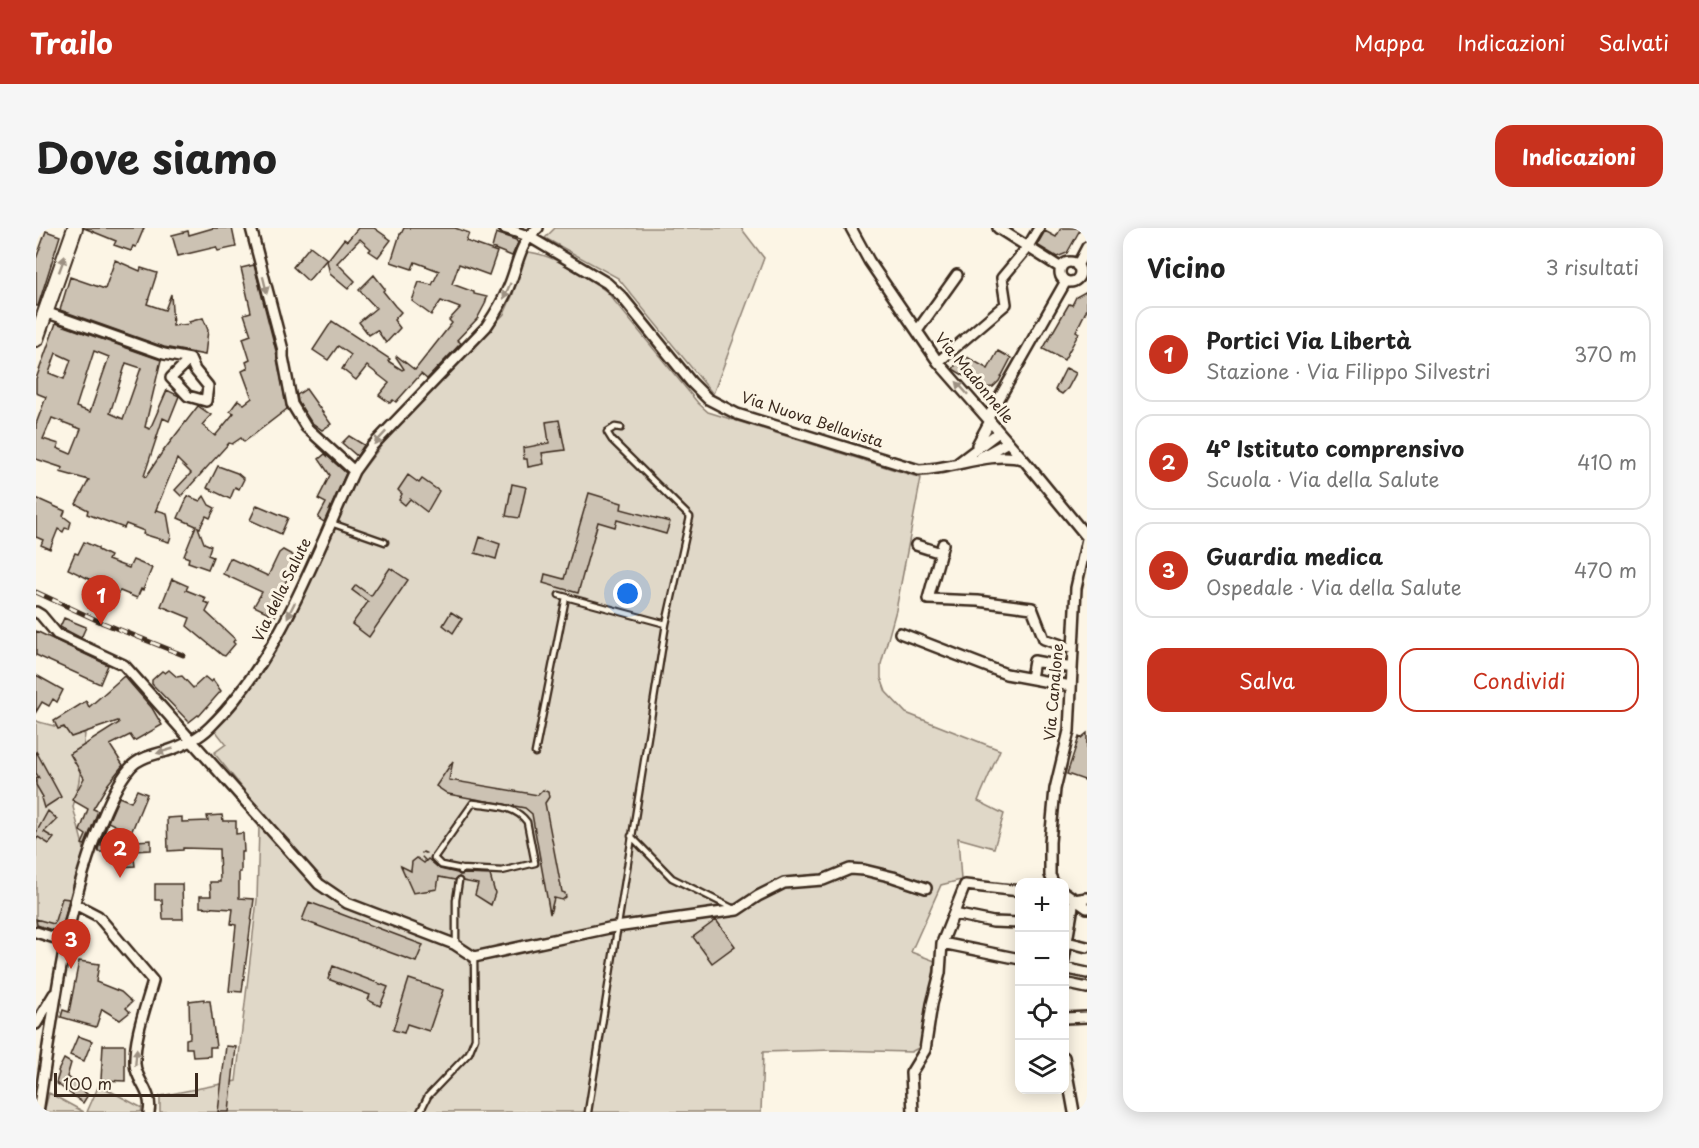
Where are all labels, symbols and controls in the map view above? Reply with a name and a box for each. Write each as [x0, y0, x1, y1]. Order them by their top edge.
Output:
text: Trailo [30, 21, 113, 64]
text: Mappa [1354, 26, 1424, 58]
text: Indicazioni [1457, 26, 1565, 58]
text: Salvati [1598, 26, 1669, 58]
text: Dove siamo [36, 125, 277, 188]
button: Indicazioni [1495, 125, 1663, 187]
text: Vicino [1147, 248, 1225, 287]
text: 3 risultati [1545, 252, 1639, 282]
one-way arrow [58, 255, 67, 273]
one-way arrow [261, 276, 271, 294]
one-way arrow [502, 282, 512, 300]
text: Portici Via Libertà [1206, 323, 1412, 356]
street label: Via Madonnelle [930, 327, 1020, 427]
text: 1 [1164, 339, 1173, 369]
text: 370 m [1574, 339, 1637, 369]
text: Stazione · Via Filippo Silvestri [1206, 356, 1491, 386]
one-way arrow [956, 381, 969, 396]
street label: Via Nuova Bellavista [738, 385, 887, 453]
one-way arrow [373, 430, 387, 445]
text: 4° Istituto comprensivo [1206, 431, 1464, 464]
text: 2 [1161, 447, 1176, 477]
text: 410 m [1577, 447, 1637, 477]
text: Scuola · Via della Salute [1206, 464, 1439, 494]
street label: Via della Salute [245, 533, 316, 645]
text: Guardia medica [1206, 539, 1383, 572]
text: 3 [1162, 555, 1175, 585]
text: 470 m [1574, 555, 1637, 585]
text: Ospedale · Via della Salute [1206, 572, 1462, 602]
pin: 1 [82, 576, 120, 625]
your location [613, 579, 642, 608]
one-way arrow [286, 601, 295, 618]
street label: Via Canalone [1037, 642, 1068, 742]
button: Salva [1147, 648, 1387, 712]
button: Condividi [1399, 648, 1639, 712]
one-way arrow [156, 746, 174, 756]
pin: 2 [100, 828, 140, 878]
map controls [1015, 878, 1069, 1094]
button: + [1015, 878, 1069, 932]
pin: 3 [51, 920, 90, 969]
button: − [1015, 932, 1069, 986]
button: locate [1015, 986, 1069, 1040]
button: layers [1015, 1040, 1069, 1094]
one-way arrow [132, 1047, 141, 1066]
scale bar [54, 1070, 198, 1098]
text: 100 m [63, 1071, 112, 1095]

